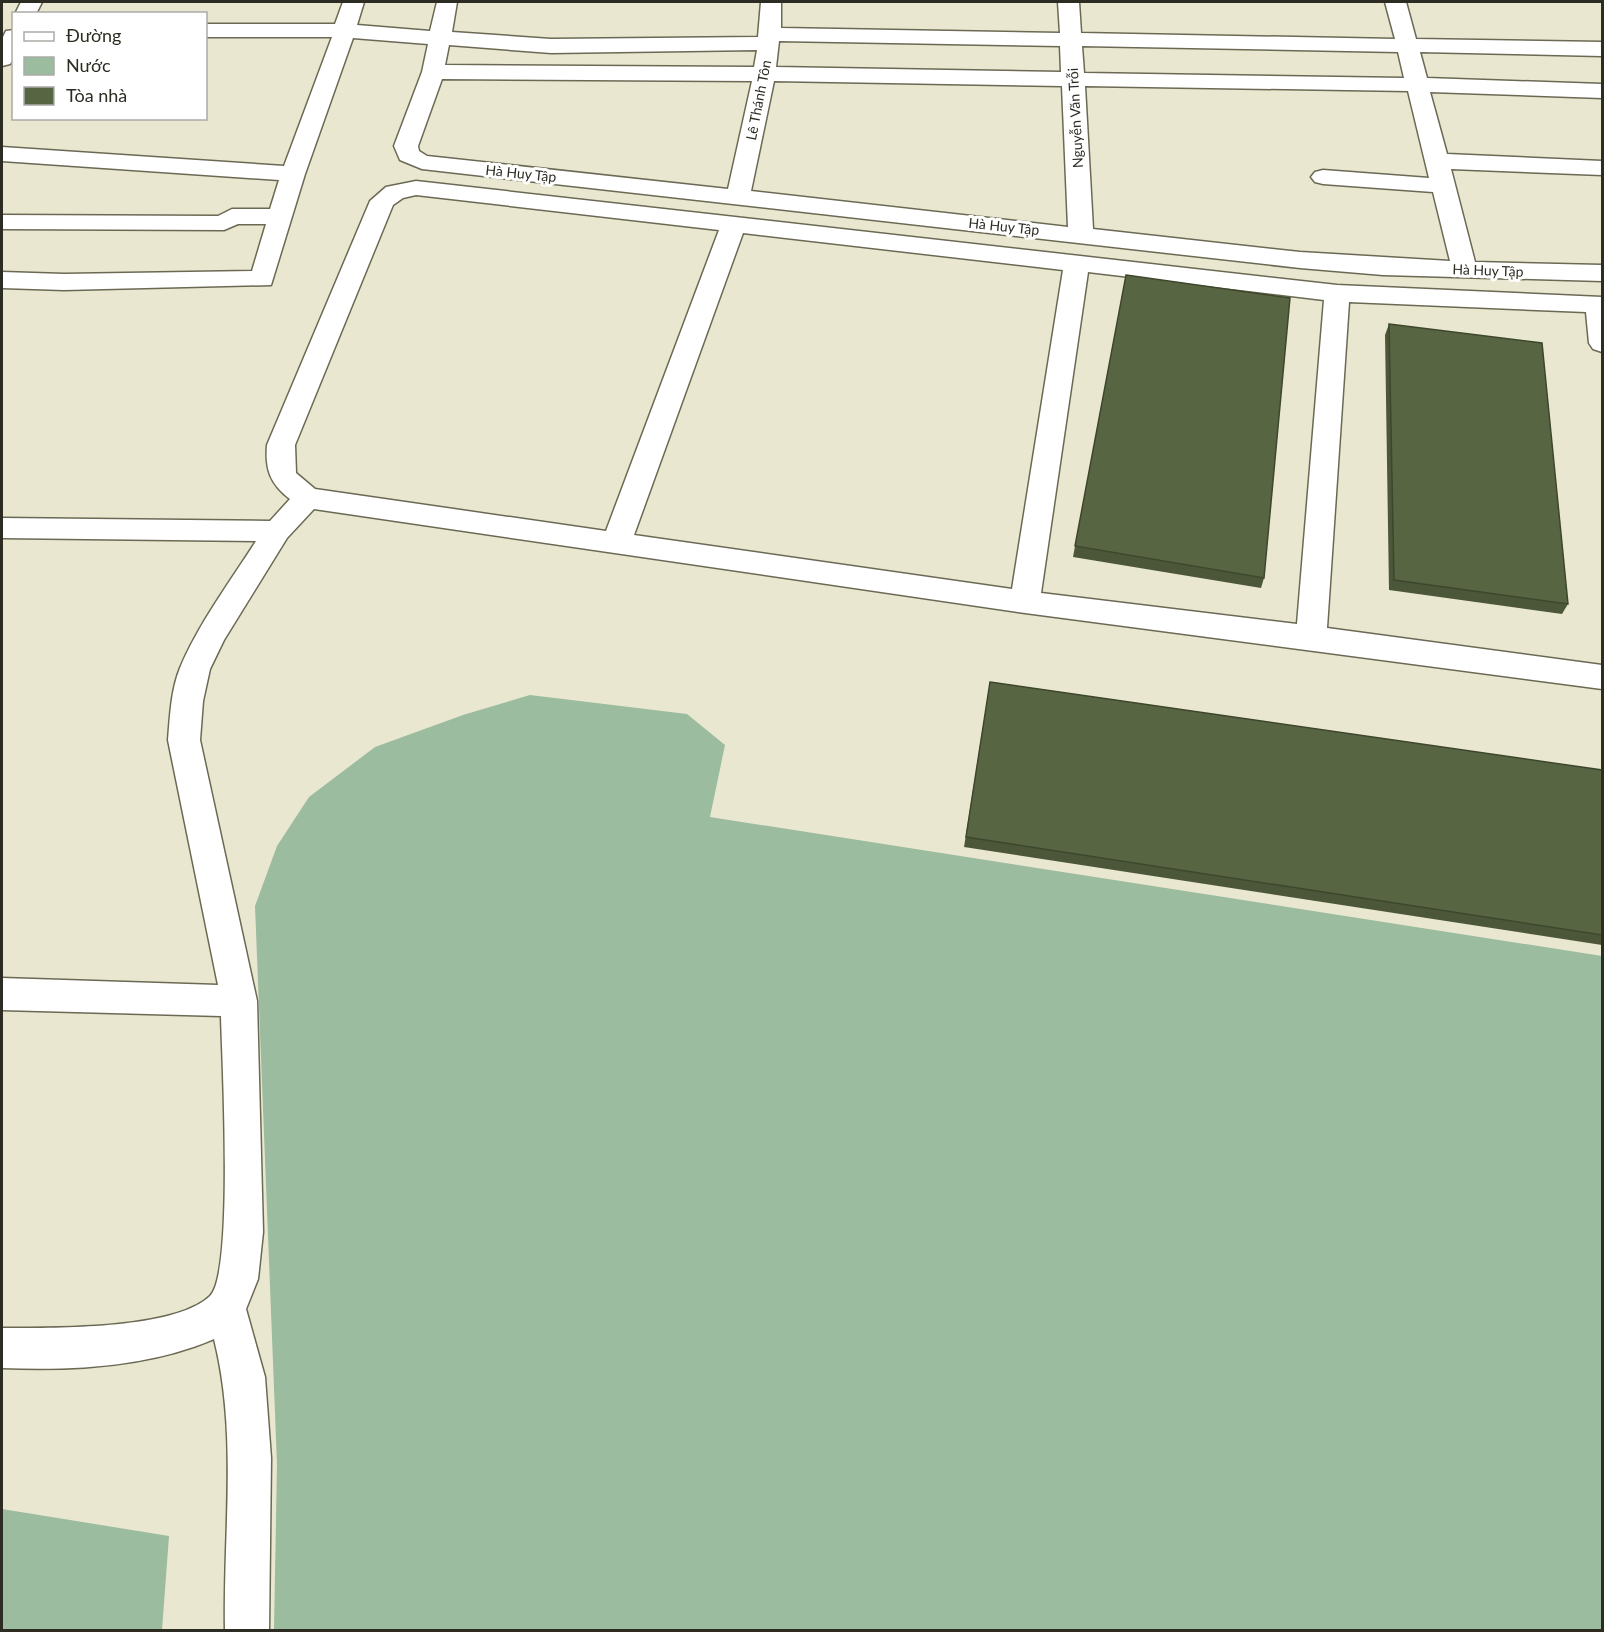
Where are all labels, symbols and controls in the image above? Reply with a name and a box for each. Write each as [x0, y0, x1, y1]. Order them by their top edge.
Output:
legend [12, 12, 207, 120]
text: Đường [66, 24, 121, 46]
text: Nước [66, 54, 111, 76]
street label: Lê Thánh Tôn [742, 58, 774, 142]
street label: Nguyễn Văn Trỗi [1064, 68, 1086, 168]
text: Tòa nhà [66, 84, 127, 106]
street label: Hà Huy Tập [485, 161, 557, 185]
street label: Hà Huy Tập [968, 214, 1040, 238]
street label: Hà Huy Tập [1452, 260, 1524, 280]

